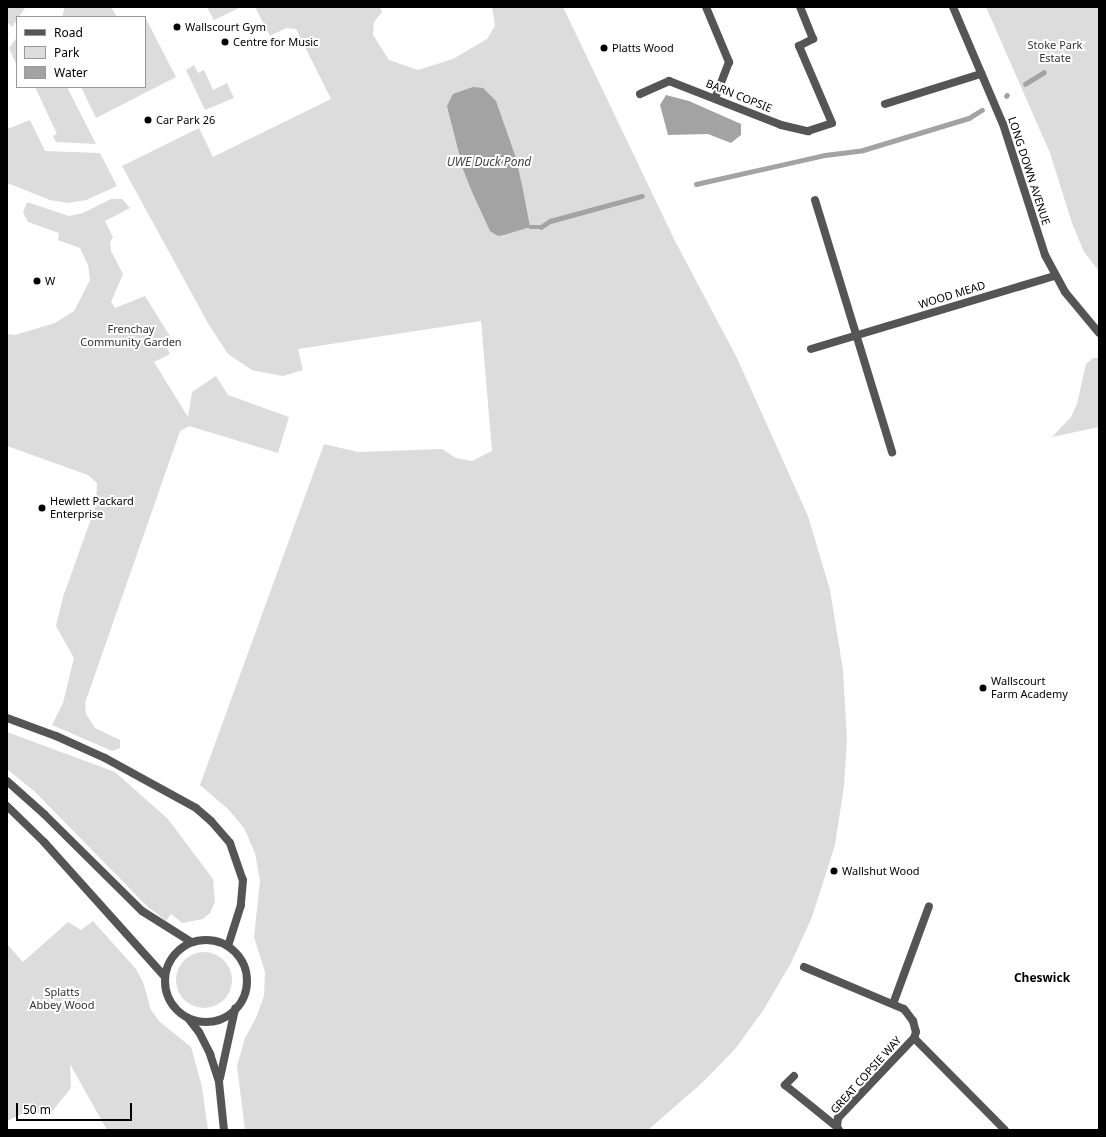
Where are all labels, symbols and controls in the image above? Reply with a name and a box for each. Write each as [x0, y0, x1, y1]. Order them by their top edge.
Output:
legend [16, 16, 146, 88]
place label: Wallscourt Gym [185, 20, 266, 34]
marker: Wallscourt Gym [172, 22, 182, 32]
text: Road [54, 24, 83, 41]
place label: Centre for Music [233, 35, 318, 49]
marker: Centre for Music [220, 37, 230, 47]
park label: Stoke Park Estate [1028, 39, 1082, 65]
place label: Platts Wood [612, 41, 674, 55]
marker: Platts Wood [599, 43, 609, 53]
text: Park [54, 44, 79, 61]
text: Water [54, 64, 88, 81]
street label: BARN COPSIE [704, 77, 774, 115]
place label: Car Park 26 [156, 113, 215, 127]
marker: Car Park 26 [143, 115, 153, 125]
street label: LONG DOWN AVENUE [1005, 115, 1053, 227]
water label: UWE Duck Pond [447, 155, 531, 169]
place label: W [45, 274, 55, 288]
marker: W [32, 276, 42, 286]
street label: WOOD MEAD [917, 279, 987, 311]
park label: Frenchay Community Garden [80, 323, 182, 349]
place label: Hewlett Packard Enterprise [50, 495, 134, 521]
marker: Hewlett Packard Enterprise [37, 503, 47, 513]
place label: Wallscourt Farm Academy [991, 675, 1068, 701]
marker: Wallscourt Farm Academy [978, 683, 988, 693]
place label: Wallshut Wood [842, 864, 920, 878]
marker: Wallshut Wood [829, 866, 839, 876]
district label: Cheswick [1014, 971, 1070, 985]
park label: Splatts Abbey Wood [29, 986, 95, 1012]
street label: GREAT COPSIE WAY [828, 1034, 904, 1116]
scale bar [18, 1095, 134, 1121]
text: 50 m [23, 1101, 51, 1118]

